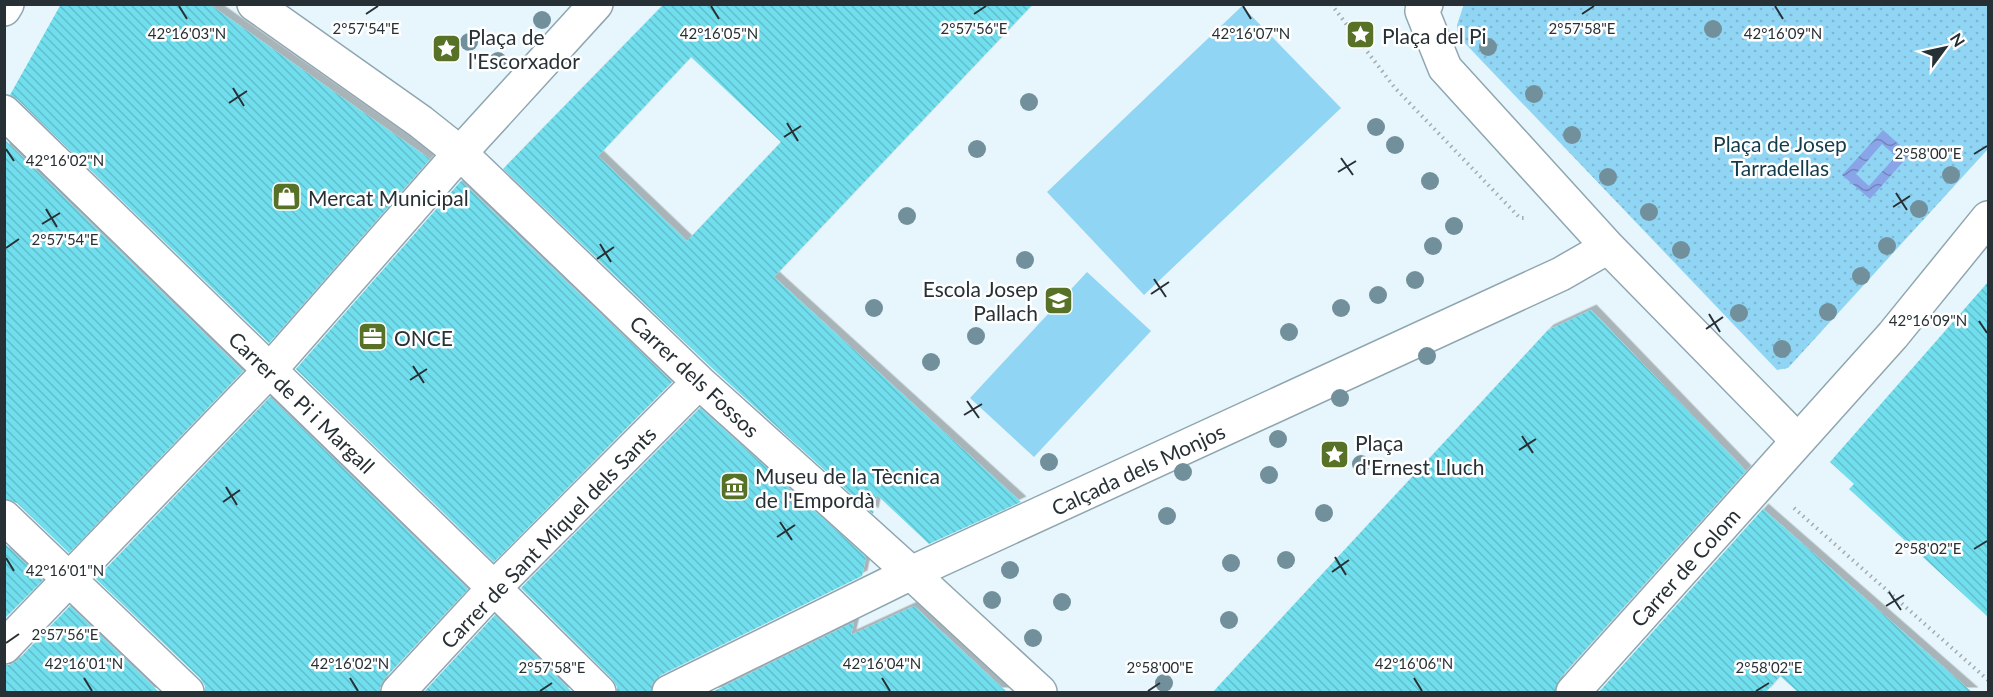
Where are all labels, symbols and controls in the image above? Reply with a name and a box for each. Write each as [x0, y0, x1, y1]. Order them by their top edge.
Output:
north arrow [1915, 18, 1975, 78]
text: 2°57'54"E [333, 19, 400, 37]
text: 2°57'56"E [941, 19, 1008, 37]
place icon: Plaça del Pi [1345, 19, 1377, 51]
text: 2°57'58"E [1549, 19, 1616, 37]
place label: Plaça del Pi [1382, 23, 1487, 48]
text: 42°16'03"N [148, 24, 226, 42]
place label: Plaça de l'Escorxador [468, 24, 580, 73]
text: 42°16'05"N [680, 24, 758, 42]
text: 42°16'07"N [1212, 24, 1290, 42]
text: 42°16'09"N [1744, 24, 1822, 42]
text: N [1947, 29, 1969, 50]
place icon: Plaça de l'Escorxador [431, 32, 463, 64]
park label: Plaça de Josep Tarradellas [1713, 131, 1847, 180]
text: 2°58'00"E [1895, 144, 1962, 162]
text: 42°16'02"N [26, 151, 104, 169]
shop icon: Mercat Municipal [271, 181, 303, 213]
place label: Mercat Municipal [308, 185, 469, 210]
text: 2°57'54"E [32, 230, 99, 248]
place label: Escola Josep Pallach [923, 276, 1038, 325]
school or university icon: Escola Josep Pallach [1043, 284, 1075, 316]
street label: Carrer dels Fossos [625, 310, 765, 442]
text: 42°16'09"N [1889, 311, 1967, 329]
office icon: ONCE [357, 321, 389, 353]
place label: ONCE [394, 325, 453, 350]
street label: Carrer de Pi i Margall [224, 326, 380, 478]
street label: Calçada dels Monjos [1047, 418, 1229, 520]
street label: Carrer de Sant Miquel dels Sants [435, 421, 661, 653]
place label: Plaça d'Ernest Lluch [1355, 430, 1485, 479]
place icon: Plaça d'Ernest Lluch [1318, 438, 1350, 470]
place label: Museu de la Tècnica de l'Empordà [755, 463, 940, 512]
museum icon: Museu de la Tècnica de l'Empordà [718, 471, 750, 503]
street label: Carrer de Colom [1625, 502, 1745, 632]
text: 2°58'02"E [1895, 539, 1962, 557]
text: 42°16'01"N [26, 561, 104, 579]
text: 2°57'56"E [32, 625, 99, 643]
text: 42°16'01"N [45, 654, 123, 672]
text: 42°16'02"N [311, 654, 389, 672]
text: 42°16'04"N [843, 654, 921, 672]
text: 42°16'06"N [1375, 654, 1453, 672]
text: 2°57'58"E [519, 658, 586, 676]
text: 2°58'00"E [1127, 658, 1194, 676]
text: 2°58'02"E [1736, 658, 1803, 676]

